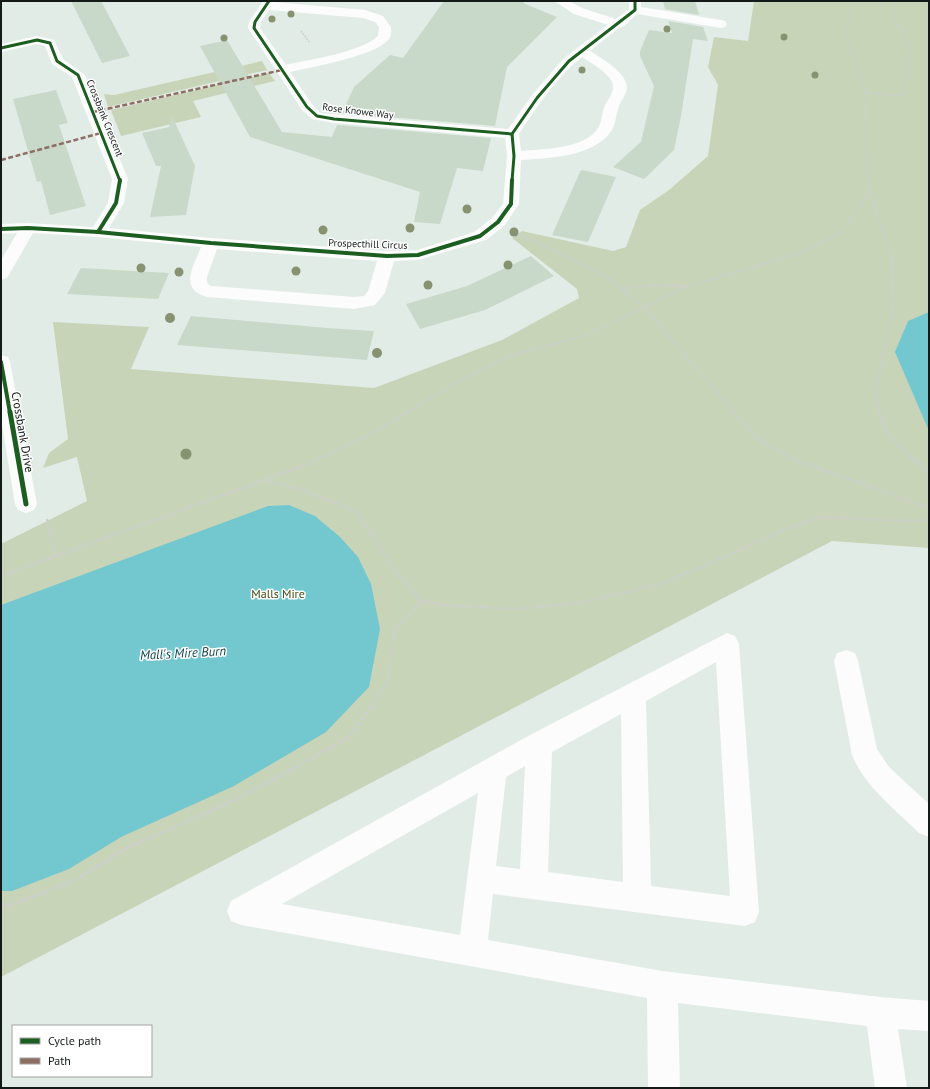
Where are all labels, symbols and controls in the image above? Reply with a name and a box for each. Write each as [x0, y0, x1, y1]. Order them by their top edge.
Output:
street label: Crossbank Crescent [84, 77, 127, 159]
street label: Rose Knowe Way [322, 100, 395, 122]
street label: Prospecthill Circus [328, 236, 408, 252]
street label: Crossbank Drive [9, 390, 37, 474]
park label: Malls Mire [251, 586, 305, 601]
water label: Mall's Mire Burn [139, 642, 227, 664]
legend [12, 1025, 152, 1077]
text: Cycle path [48, 1033, 101, 1048]
text: Path [48, 1053, 71, 1068]

